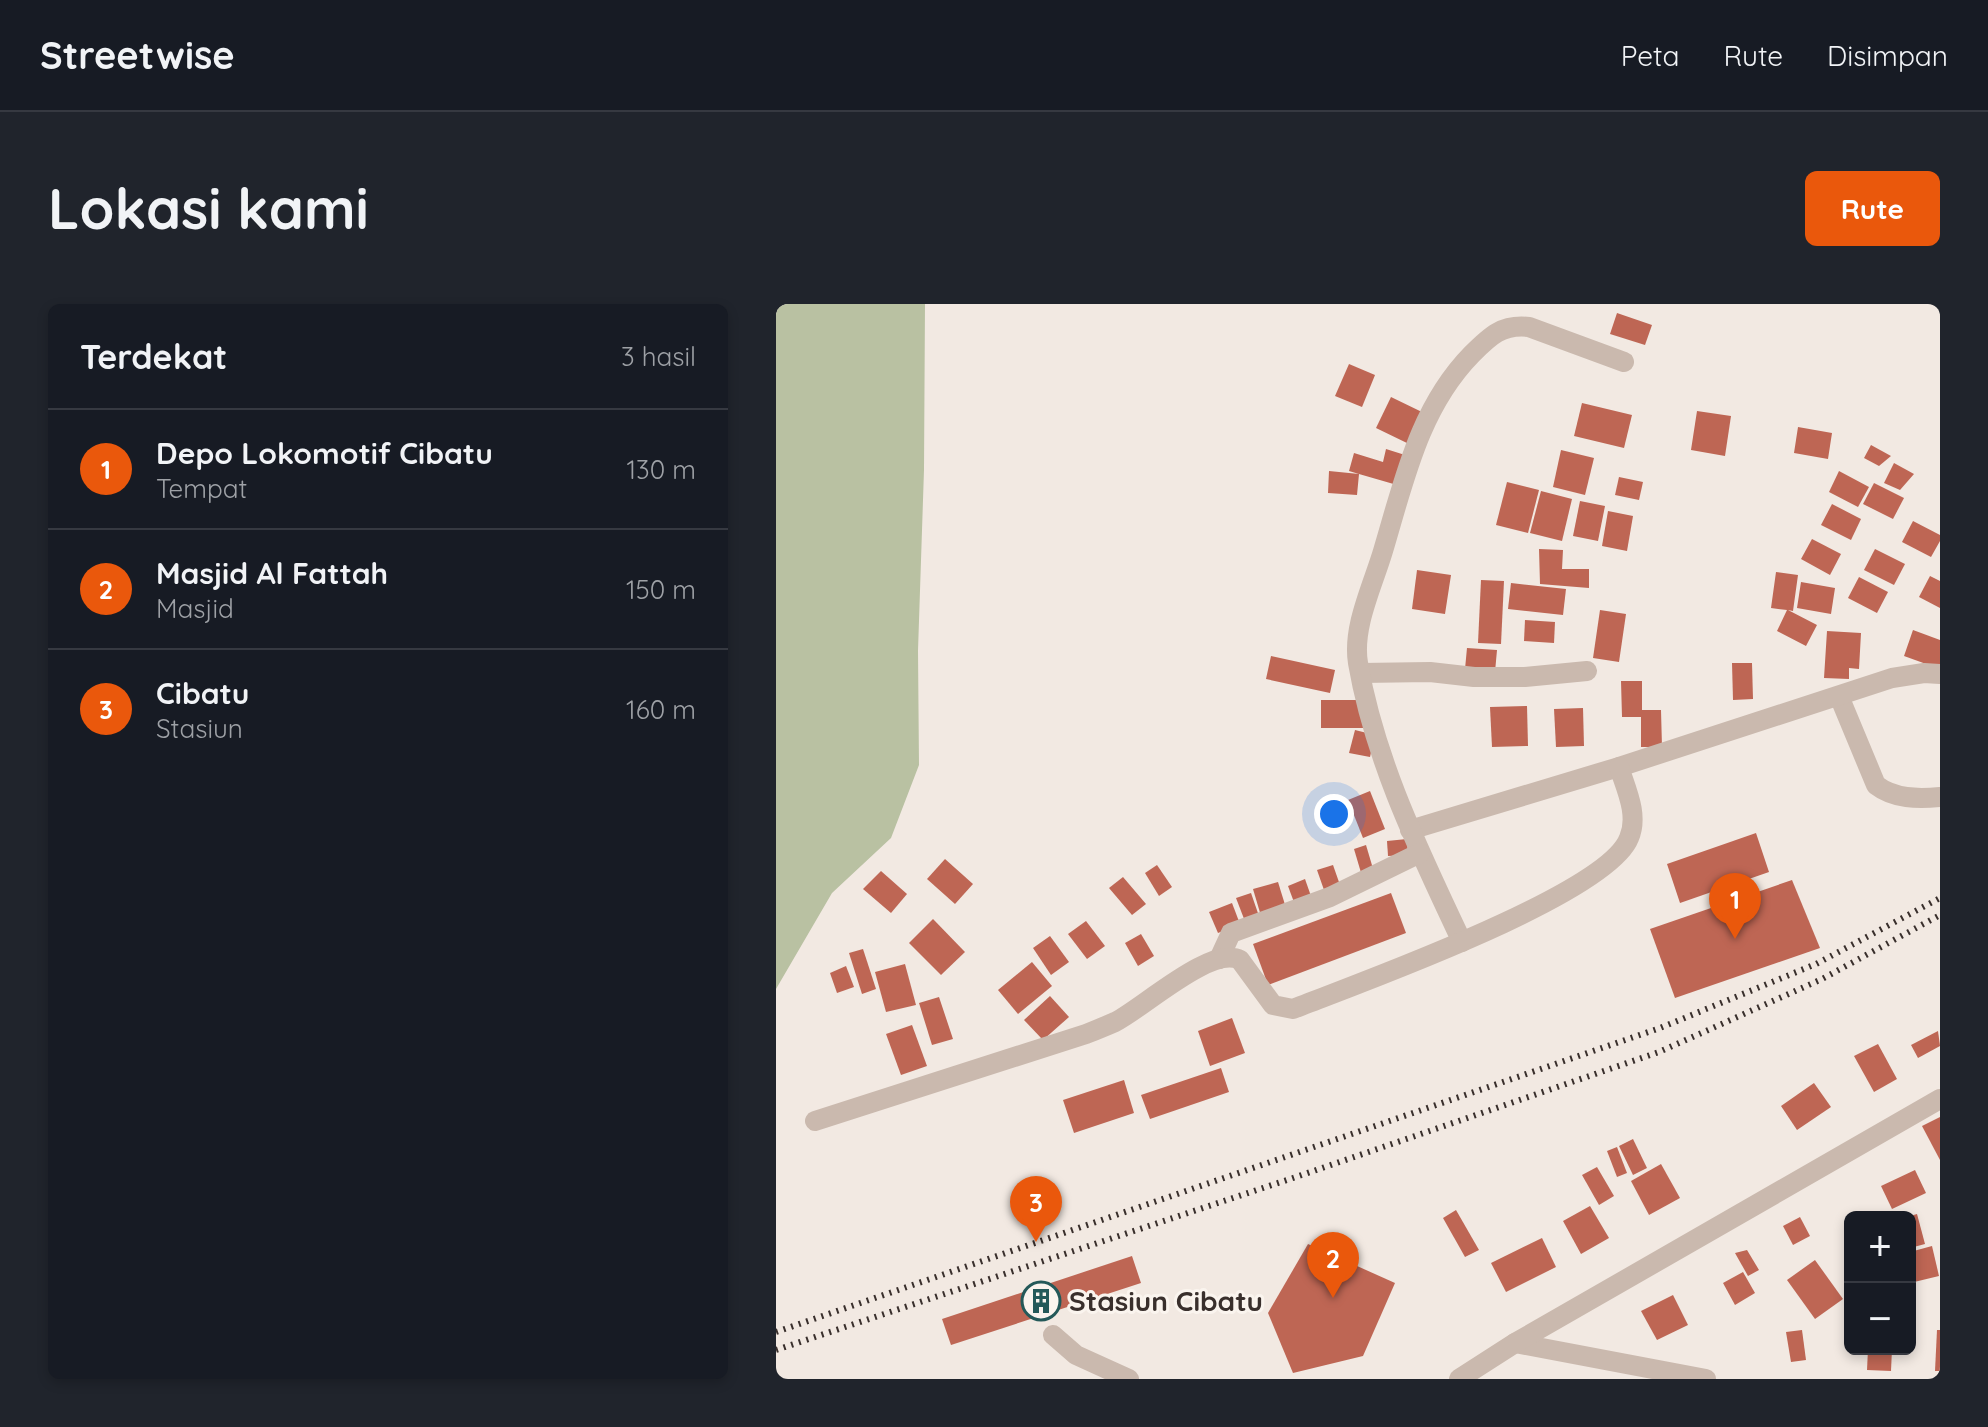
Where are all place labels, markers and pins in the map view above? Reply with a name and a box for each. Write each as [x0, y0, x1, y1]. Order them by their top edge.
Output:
pin: 1 [1709, 873, 1761, 939]
pin: 3 [1010, 1176, 1062, 1242]
pin: 2 [1307, 1232, 1359, 1298]
building icon: Stasiun Cibatu [1020, 1280, 1062, 1322]
place label: Stasiun Cibatu [1069, 1283, 1263, 1318]

